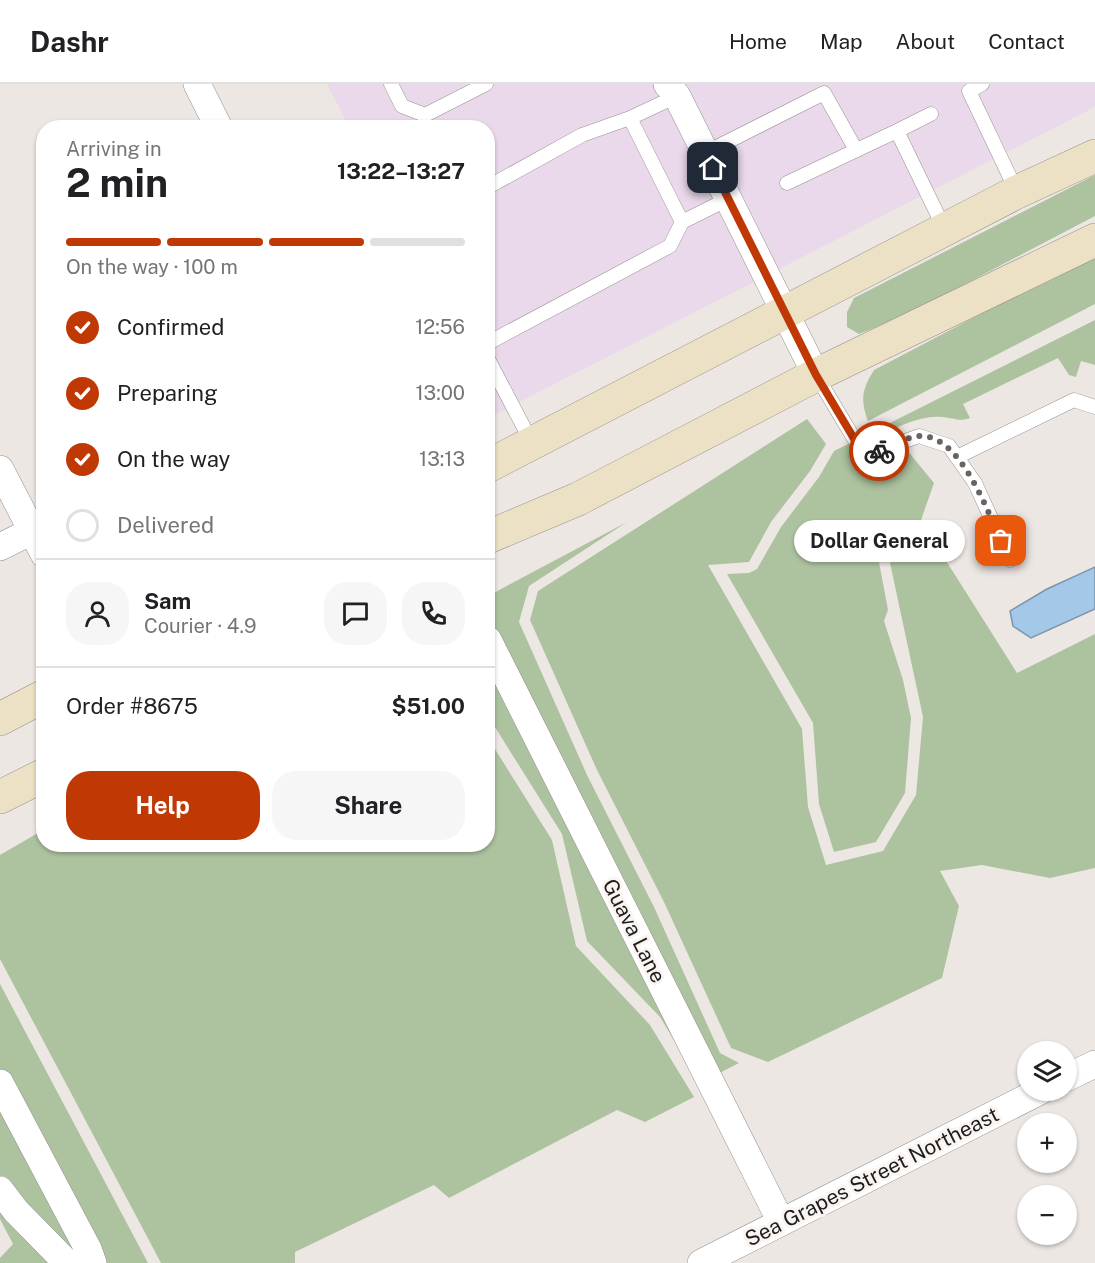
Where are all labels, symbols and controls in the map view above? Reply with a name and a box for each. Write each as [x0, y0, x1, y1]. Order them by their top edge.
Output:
text: Dashr [30, 25, 109, 58]
text: Home [729, 29, 787, 54]
text: Map [820, 29, 863, 54]
text: About [896, 29, 955, 54]
text: Contact [988, 29, 1065, 54]
text: Arriving in [66, 137, 161, 161]
pin [687, 142, 738, 193]
icon: home [696, 151, 729, 184]
text: 13:22–13:27 [337, 158, 465, 184]
text: 2 min [66, 160, 168, 206]
text: On the way · 100 m [66, 255, 238, 279]
icon: check [66, 311, 99, 344]
text: Confirmed [117, 314, 224, 340]
text: 12:56 [415, 315, 465, 339]
icon: check [66, 377, 99, 410]
text: Preparing [117, 380, 218, 406]
text: 13:00 [415, 381, 465, 405]
courier [849, 421, 909, 481]
icon: bike [863, 435, 896, 468]
icon: check [66, 443, 99, 476]
text: On the way [117, 446, 230, 472]
text: 13:13 [419, 447, 465, 471]
text: Delivered [117, 512, 214, 538]
pin [975, 515, 1026, 566]
callout: Dollar General [794, 520, 965, 562]
icon: bag [984, 524, 1017, 557]
text: Dollar General [810, 529, 949, 553]
button: person [66, 582, 129, 645]
button: chat [324, 582, 387, 645]
button: phone [402, 582, 465, 645]
text: Sam [144, 588, 191, 614]
text: Courier · 4.9 [144, 614, 256, 638]
text: Order #8675 [66, 693, 198, 719]
text: $51.00 [392, 693, 465, 719]
button: Help [66, 771, 260, 840]
button: Share [272, 771, 465, 840]
street label: Guava Lane [598, 875, 671, 987]
map controls [1017, 1041, 1077, 1245]
button: layers [1017, 1041, 1077, 1101]
street label: Sea Grapes Street Northeast [741, 1102, 1003, 1252]
button: + [1017, 1113, 1077, 1173]
button: − [1017, 1185, 1077, 1245]

